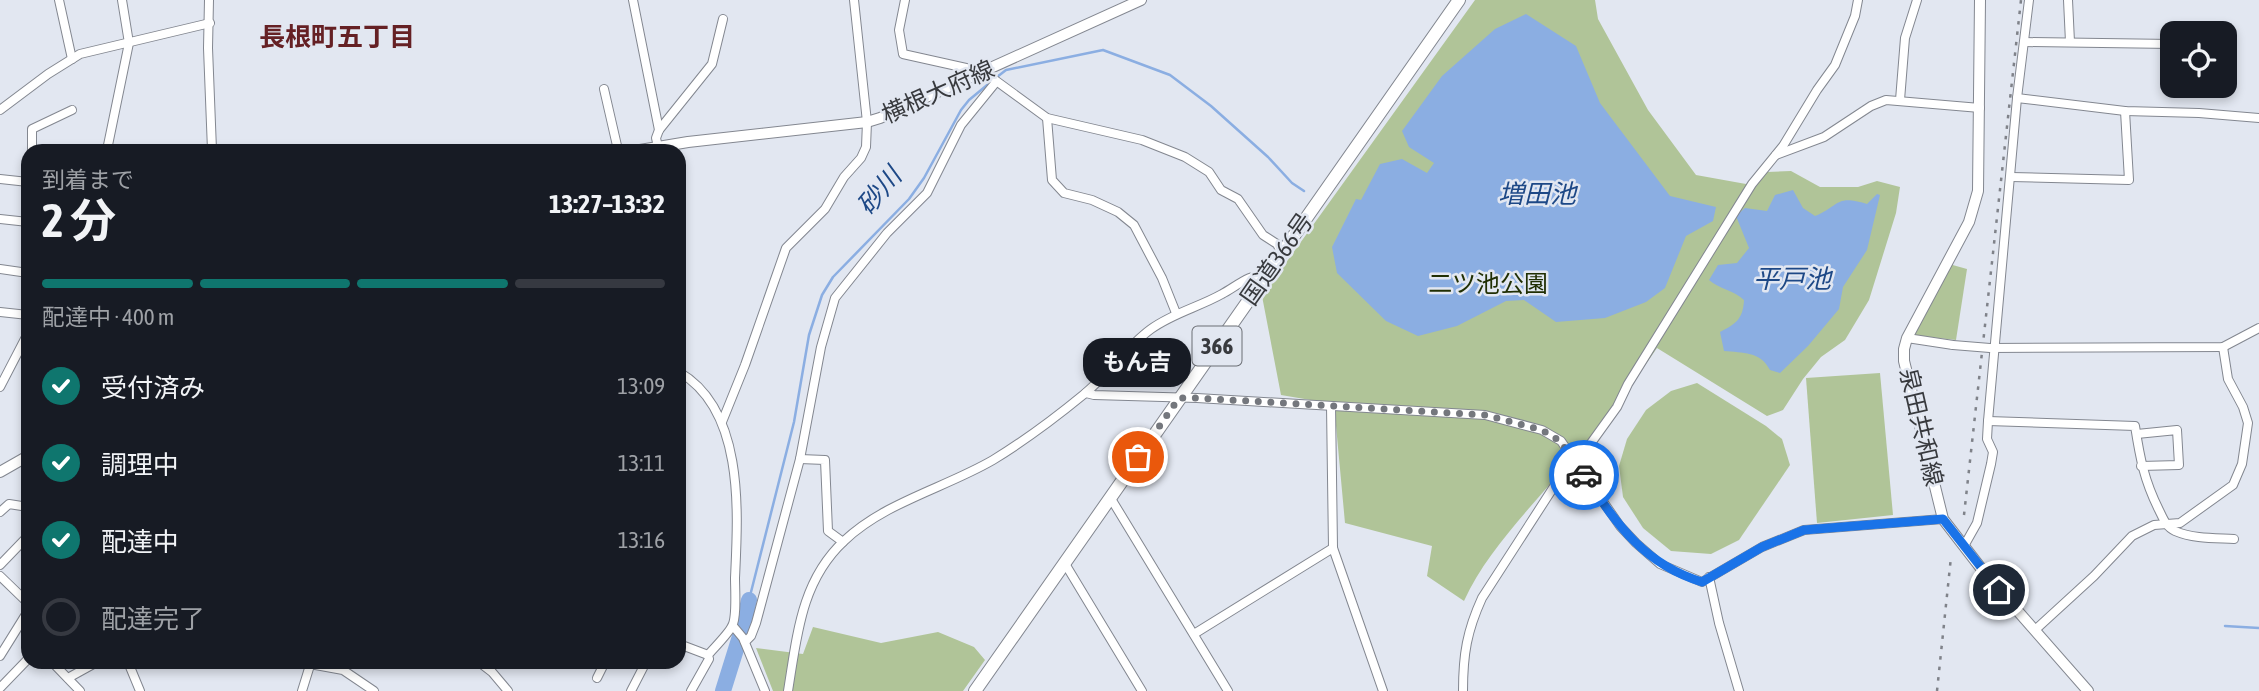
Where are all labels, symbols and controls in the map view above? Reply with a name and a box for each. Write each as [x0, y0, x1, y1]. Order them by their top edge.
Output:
map controls [2160, 21, 2237, 98]
button: locate [2160, 21, 2237, 98]
district label: 長根町五丁目 [259, 22, 415, 52]
street label: 横根大府線 [877, 55, 998, 128]
water label: 砂川 [851, 159, 909, 221]
text: 到着まで [42, 167, 134, 193]
water label: 増田池 [1498, 179, 1579, 209]
text: 13:27–13:32 [549, 189, 665, 219]
text: 2 分 [42, 194, 116, 247]
street label: 国道366号 [1235, 208, 1318, 310]
water label: 平戸池 [1753, 264, 1834, 294]
park label: 二ツ池公園 [1428, 270, 1548, 297]
text: 配達中 · 400 m [42, 304, 174, 330]
road number: 366 [1192, 326, 1242, 366]
callout: もん吉 [1084, 338, 1192, 387]
text: もん吉 [1103, 349, 1172, 375]
street label: 泉田共和線 [1895, 365, 1948, 488]
icon: check [42, 367, 80, 405]
text: 受付済み [101, 373, 205, 403]
text: 13:09 [617, 373, 665, 399]
pin [1108, 427, 1168, 487]
icon: bag [1119, 438, 1157, 476]
courier [1549, 440, 1619, 510]
icon: check [42, 444, 80, 482]
text: 調理中 [101, 450, 179, 480]
text: 13:11 [618, 450, 665, 476]
icon: car [1565, 456, 1603, 494]
icon: check [42, 521, 80, 559]
text: 配達中 [101, 527, 179, 557]
text: 13:16 [618, 527, 665, 553]
pin [1969, 560, 2029, 620]
icon: home [1980, 571, 2018, 609]
text: 配達完了 [101, 604, 205, 634]

